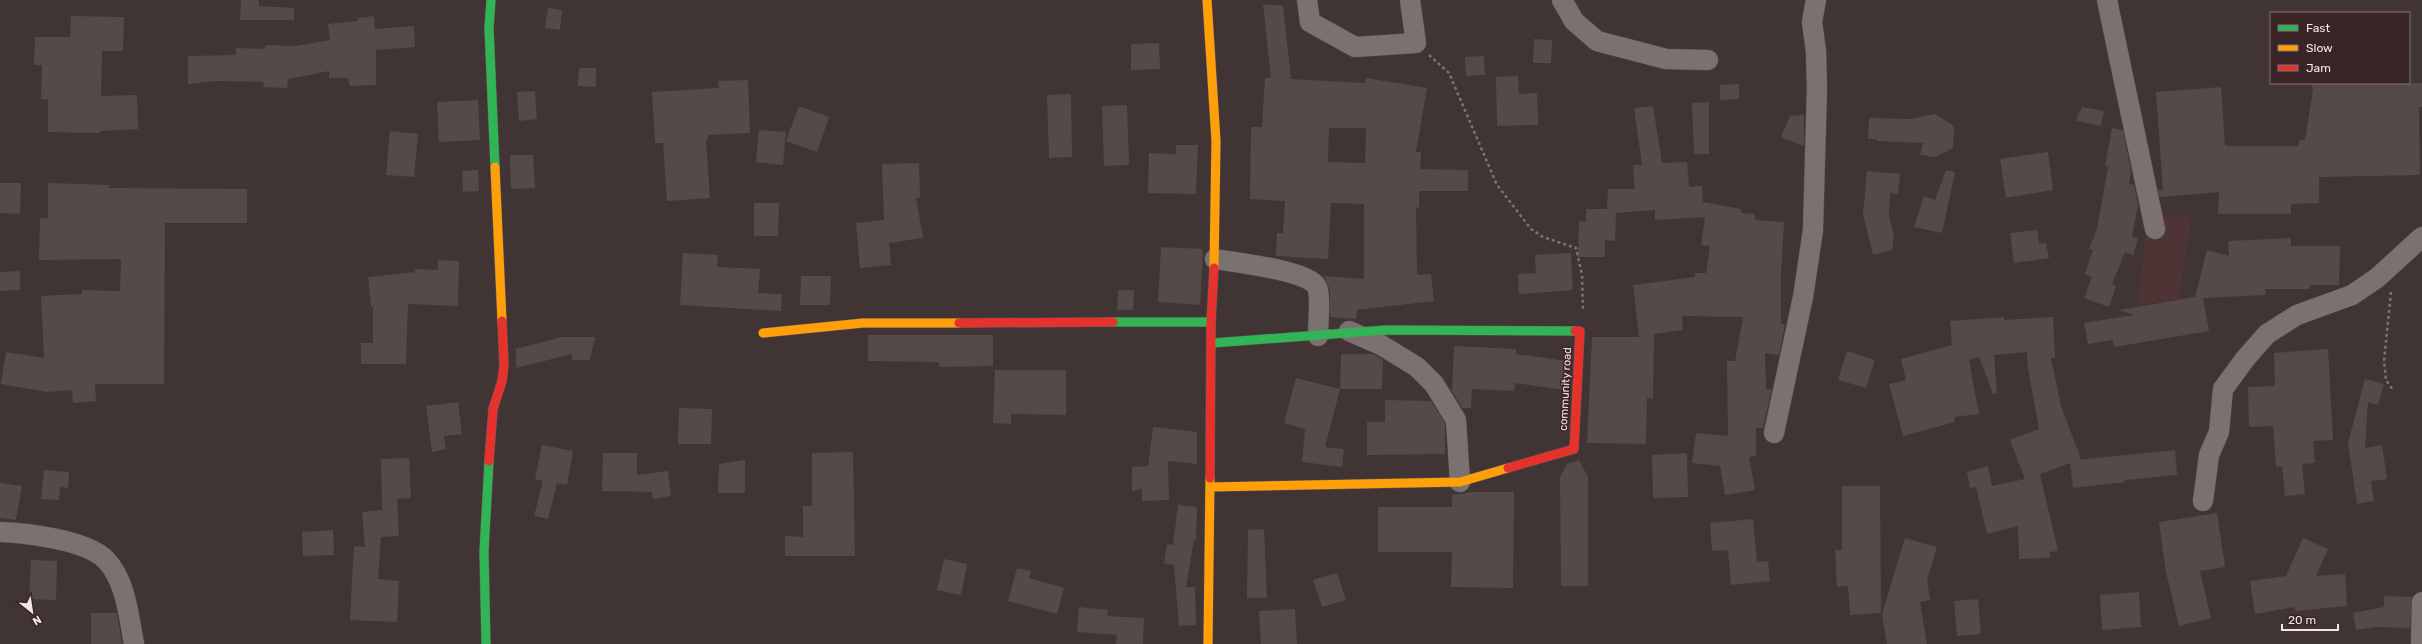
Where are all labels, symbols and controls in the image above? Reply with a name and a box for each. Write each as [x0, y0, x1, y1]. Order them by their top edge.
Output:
legend [2270, 12, 2410, 84]
text: Fast [2306, 21, 2330, 35]
text: Slow [2306, 41, 2333, 55]
text: Jam [2306, 61, 2331, 75]
street label: community road [1557, 347, 1574, 431]
north arrow [12, 592, 52, 632]
scale bar [2282, 606, 2338, 632]
text: N [30, 613, 43, 628]
text: 20 m [2288, 613, 2316, 627]

